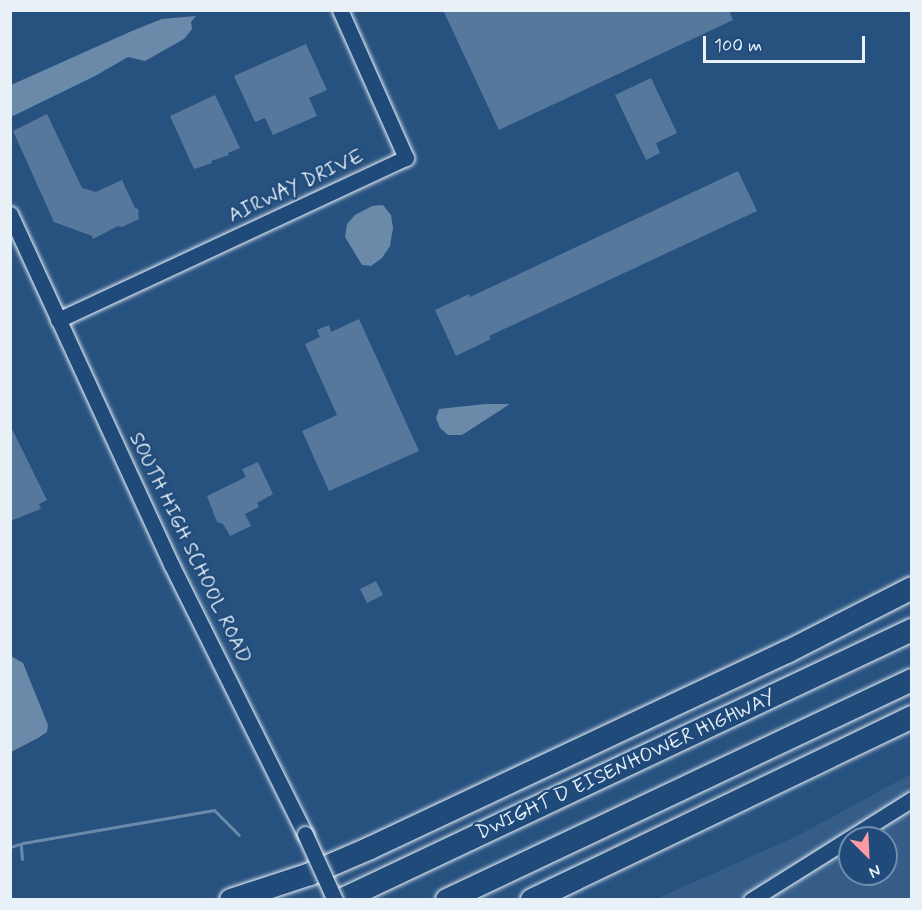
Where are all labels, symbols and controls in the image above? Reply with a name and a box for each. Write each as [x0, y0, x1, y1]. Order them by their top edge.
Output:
scale bar [706, 24, 868, 62]
text: 100 m [714, 34, 762, 58]
street label: AIRWAY DRIVE [224, 144, 368, 228]
street label: SOUTH HIGH SCHOOL ROAD [124, 429, 256, 667]
street label: DWIGHT D EISENHOWER HIGHWAY [470, 684, 782, 846]
north arrow [838, 826, 898, 886]
text: N [866, 859, 884, 883]

